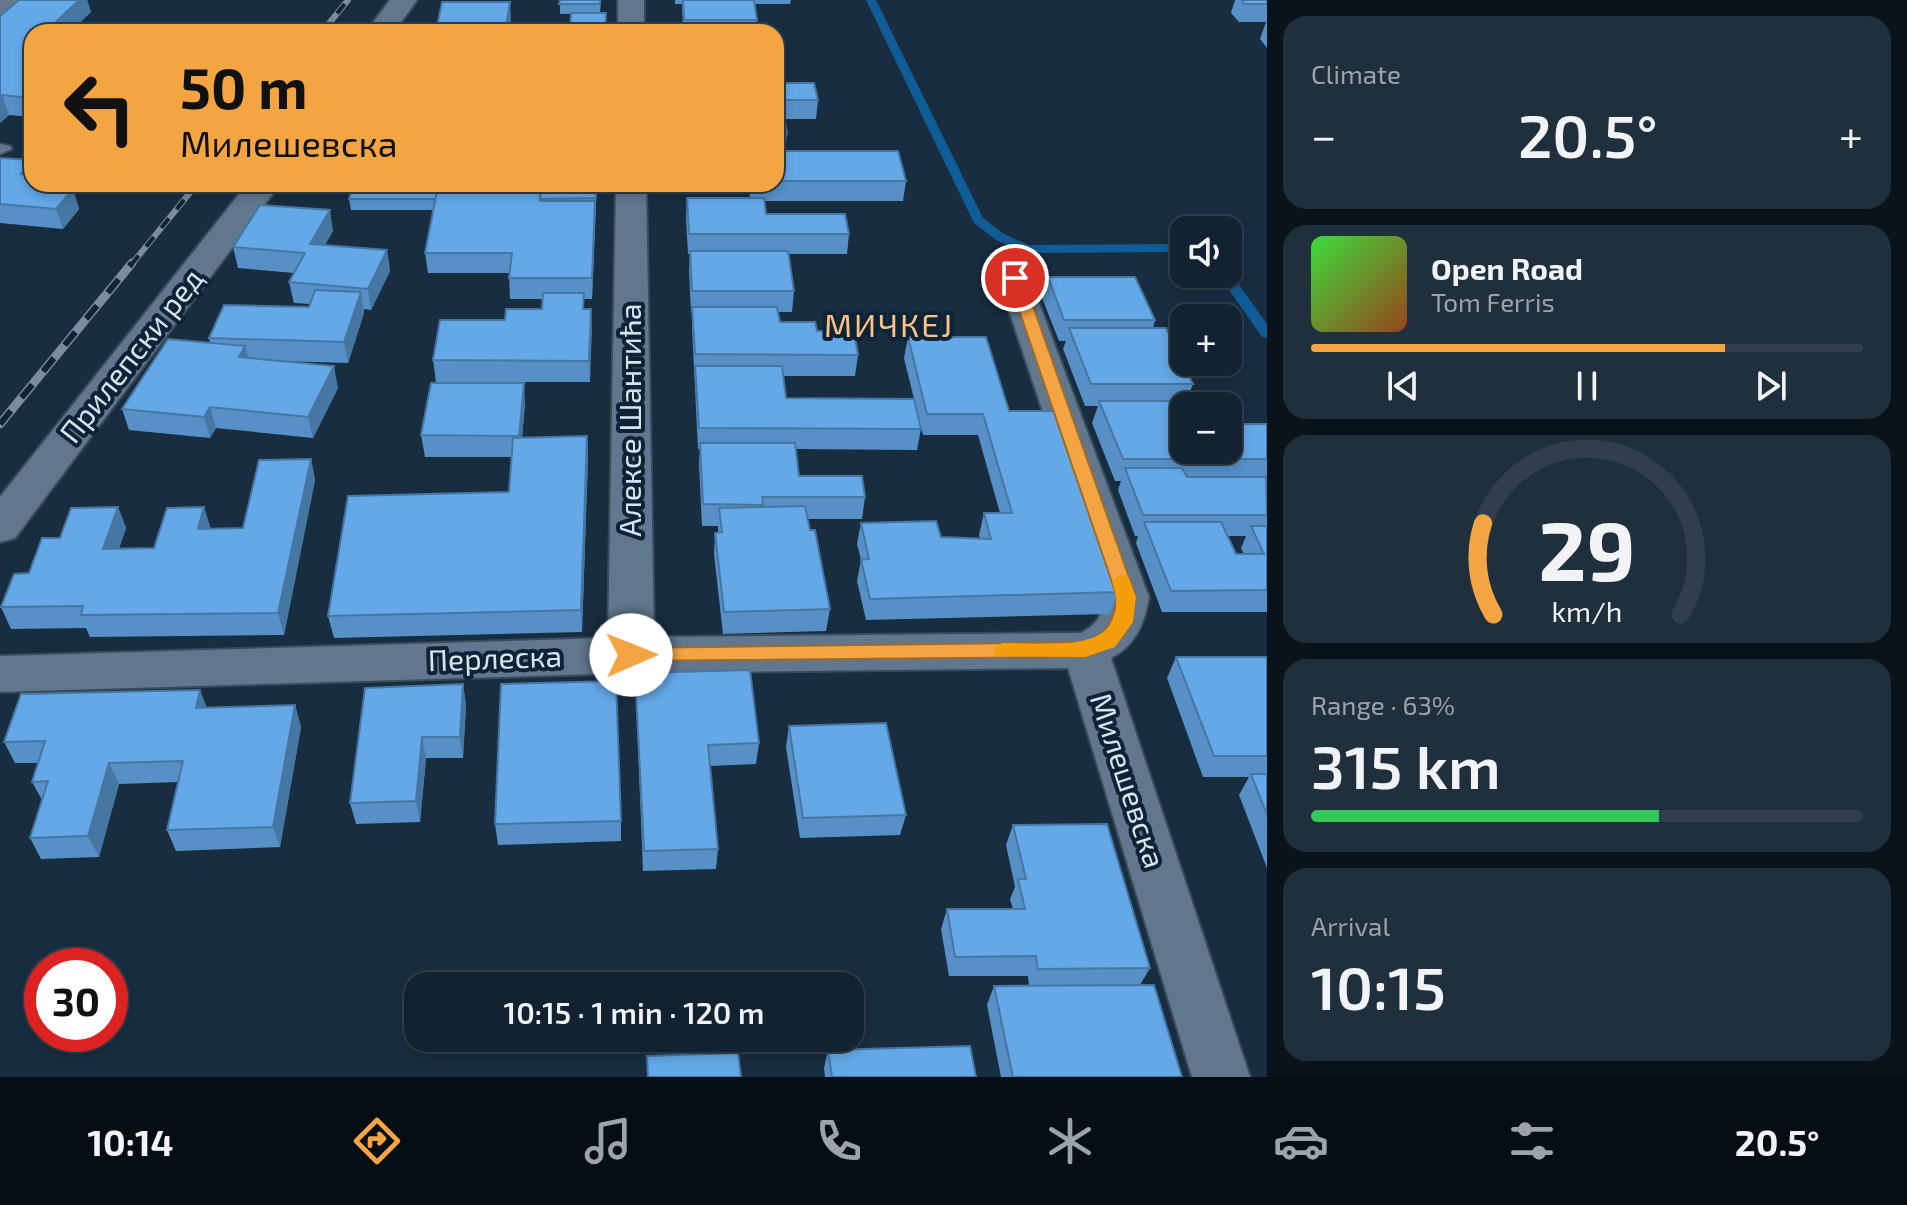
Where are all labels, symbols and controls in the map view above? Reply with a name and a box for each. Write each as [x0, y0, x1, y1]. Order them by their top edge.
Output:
text: 50 m [180, 53, 308, 120]
icon: left [48, 56, 152, 160]
text: Climate [1311, 58, 1401, 89]
text: 20.5° [1518, 98, 1658, 170]
text: − [1311, 108, 1337, 161]
text: + [1839, 108, 1863, 161]
text: Милешевска [180, 121, 398, 164]
map controls [1170, 216, 1242, 464]
button: sound [1170, 216, 1242, 288]
pin [981, 244, 1049, 312]
text: Open Road [1431, 250, 1583, 286]
icon: arrive [993, 256, 1037, 300]
street label: Прилепски ред [51, 260, 210, 449]
text: Tom Ferris [1431, 286, 1555, 317]
street label: Алексе Шантића [611, 303, 647, 537]
button: + [1170, 304, 1242, 376]
district label: МИЧКЕЈ [824, 305, 954, 343]
icon: previous [1381, 364, 1425, 408]
icon: pause [1565, 364, 1609, 408]
icon: next [1749, 364, 1793, 408]
button: − [1170, 392, 1242, 464]
text: 29 [1538, 497, 1636, 597]
text: km/h [1552, 593, 1622, 628]
position arrow [589, 613, 673, 697]
street label: Перлеска [427, 637, 563, 677]
street label: Милешевска [1084, 689, 1174, 872]
text: Range · 63% [1311, 689, 1455, 720]
text: 315 km [1311, 729, 1501, 801]
text: Arrival [1311, 910, 1390, 941]
speed limit sign: 30 [24, 948, 128, 1052]
text: 10:15 [1311, 950, 1446, 1022]
text: 10:15 · 1 min · 120 m [504, 994, 764, 1030]
icon: directions [349, 1113, 405, 1169]
icon: music [580, 1113, 636, 1169]
icon: phone [811, 1113, 867, 1169]
icon: climate [1042, 1113, 1098, 1169]
icon: car [1273, 1113, 1329, 1169]
icon: filters [1504, 1113, 1560, 1169]
text: 10:14 [88, 1120, 174, 1163]
text: 20.5° [1735, 1120, 1819, 1163]

